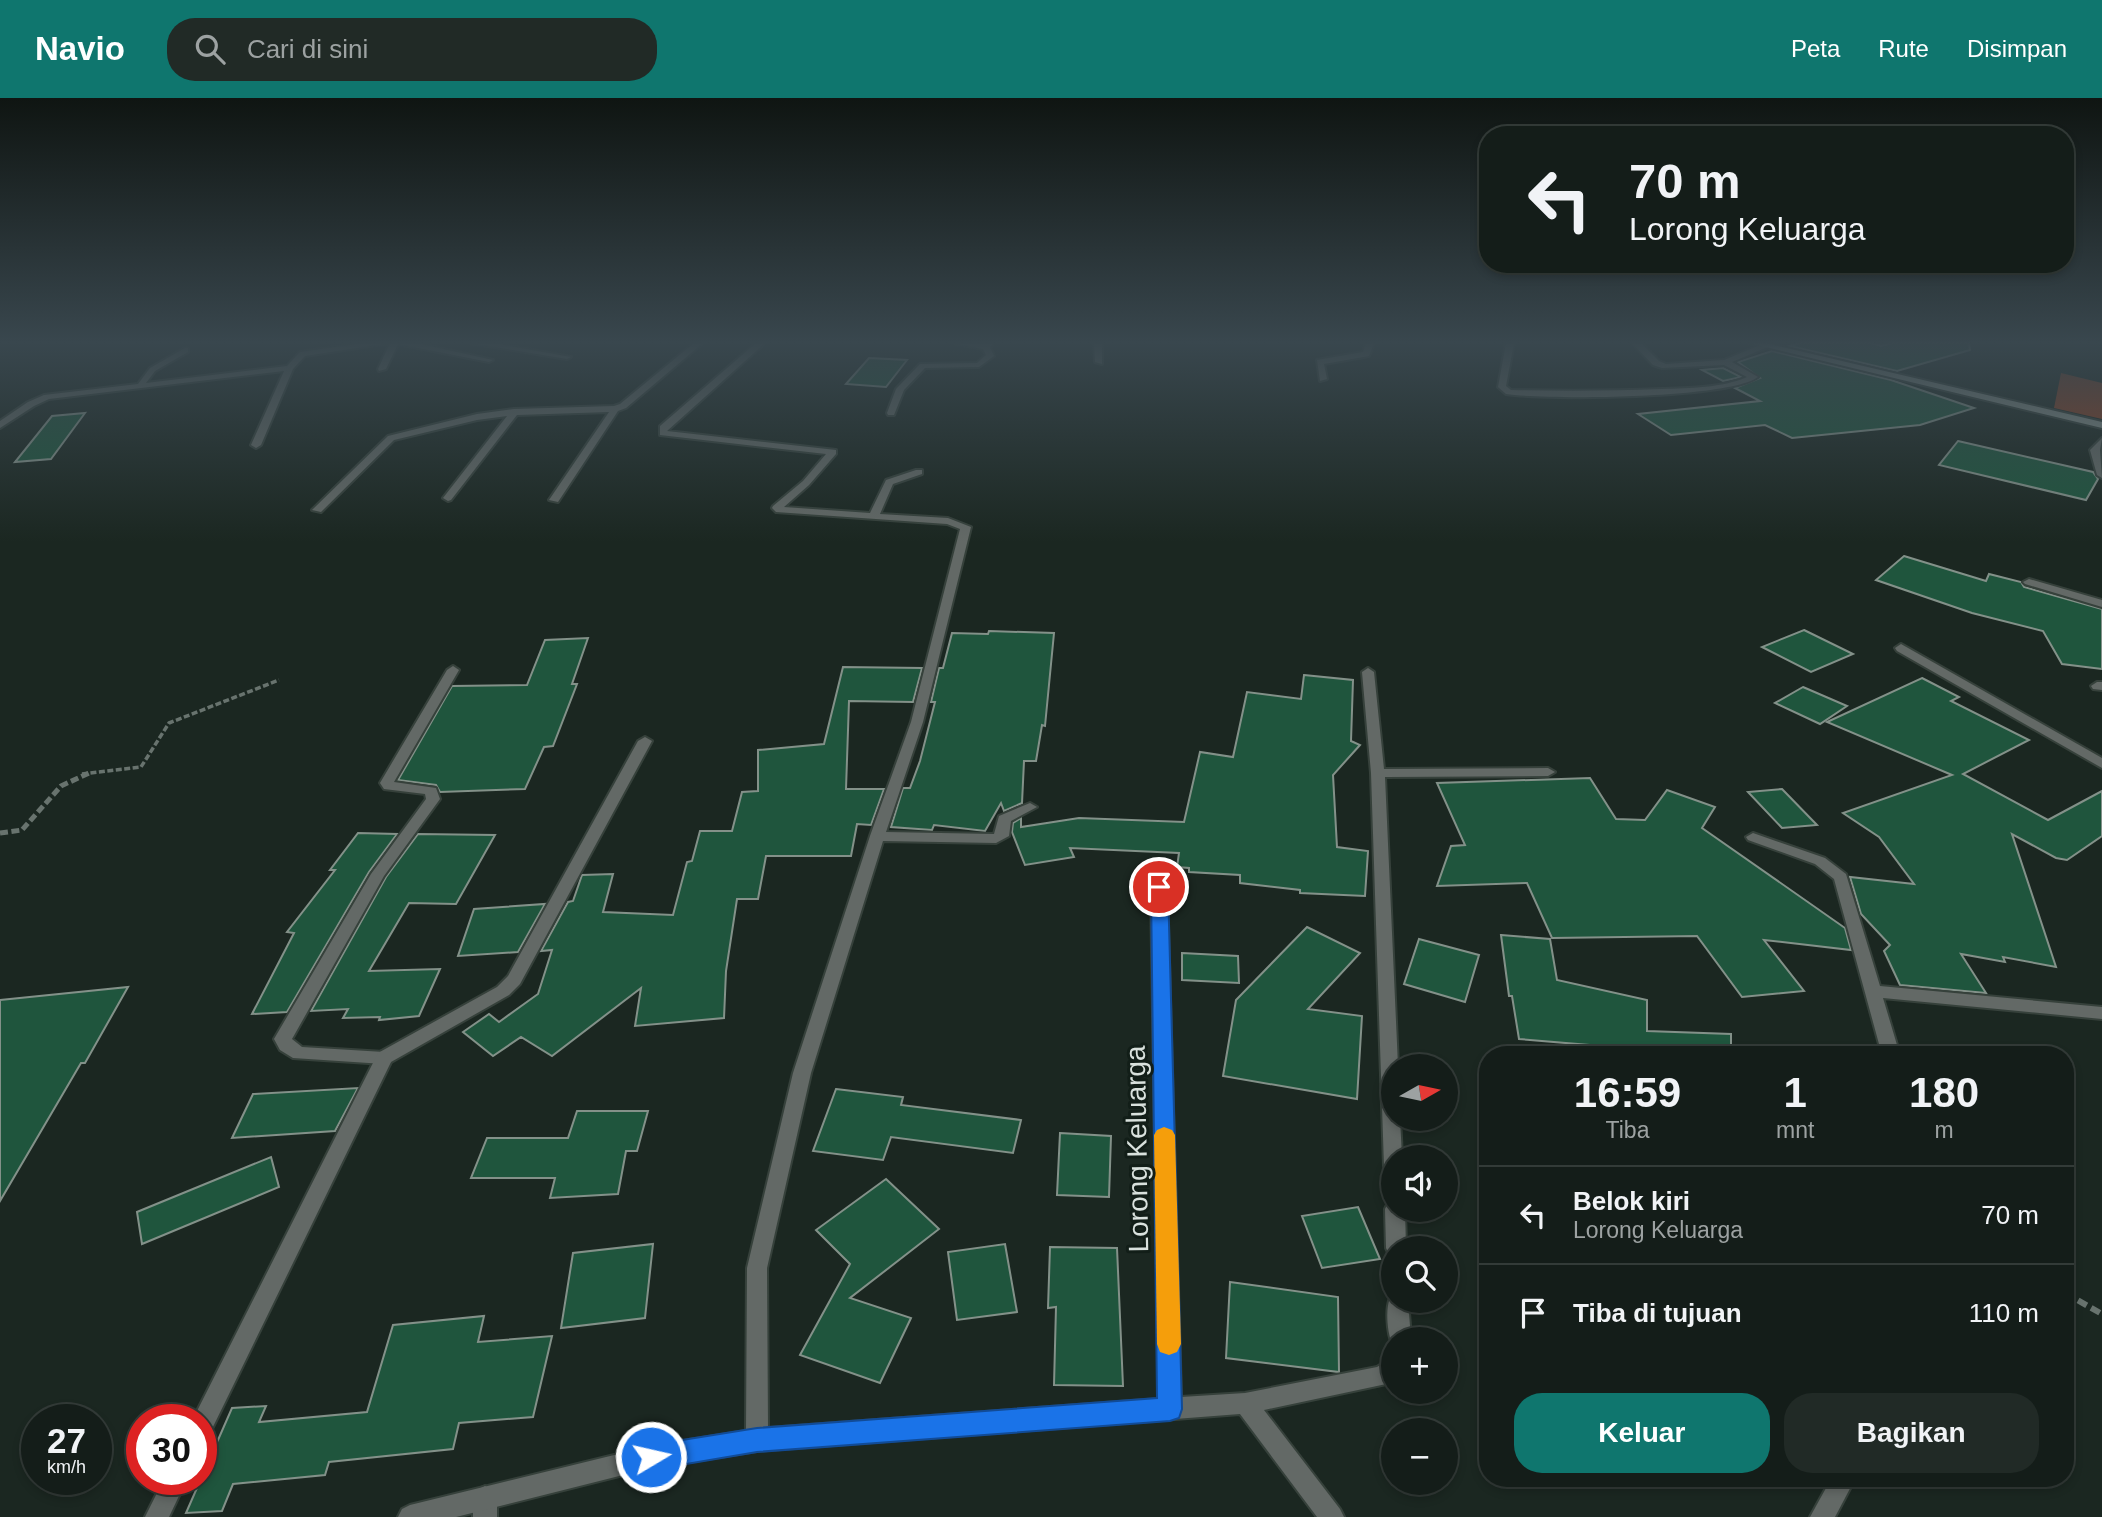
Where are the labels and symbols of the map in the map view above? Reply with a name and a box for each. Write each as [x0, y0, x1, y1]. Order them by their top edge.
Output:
pin [1129, 857, 1189, 917]
street label: Lorong Keluarga [1120, 1045, 1154, 1253]
north arrow [1381, 1054, 1458, 1130]
speed limit sign: 30 [126, 1404, 217, 1495]
position arrow [614, 1420, 688, 1494]

